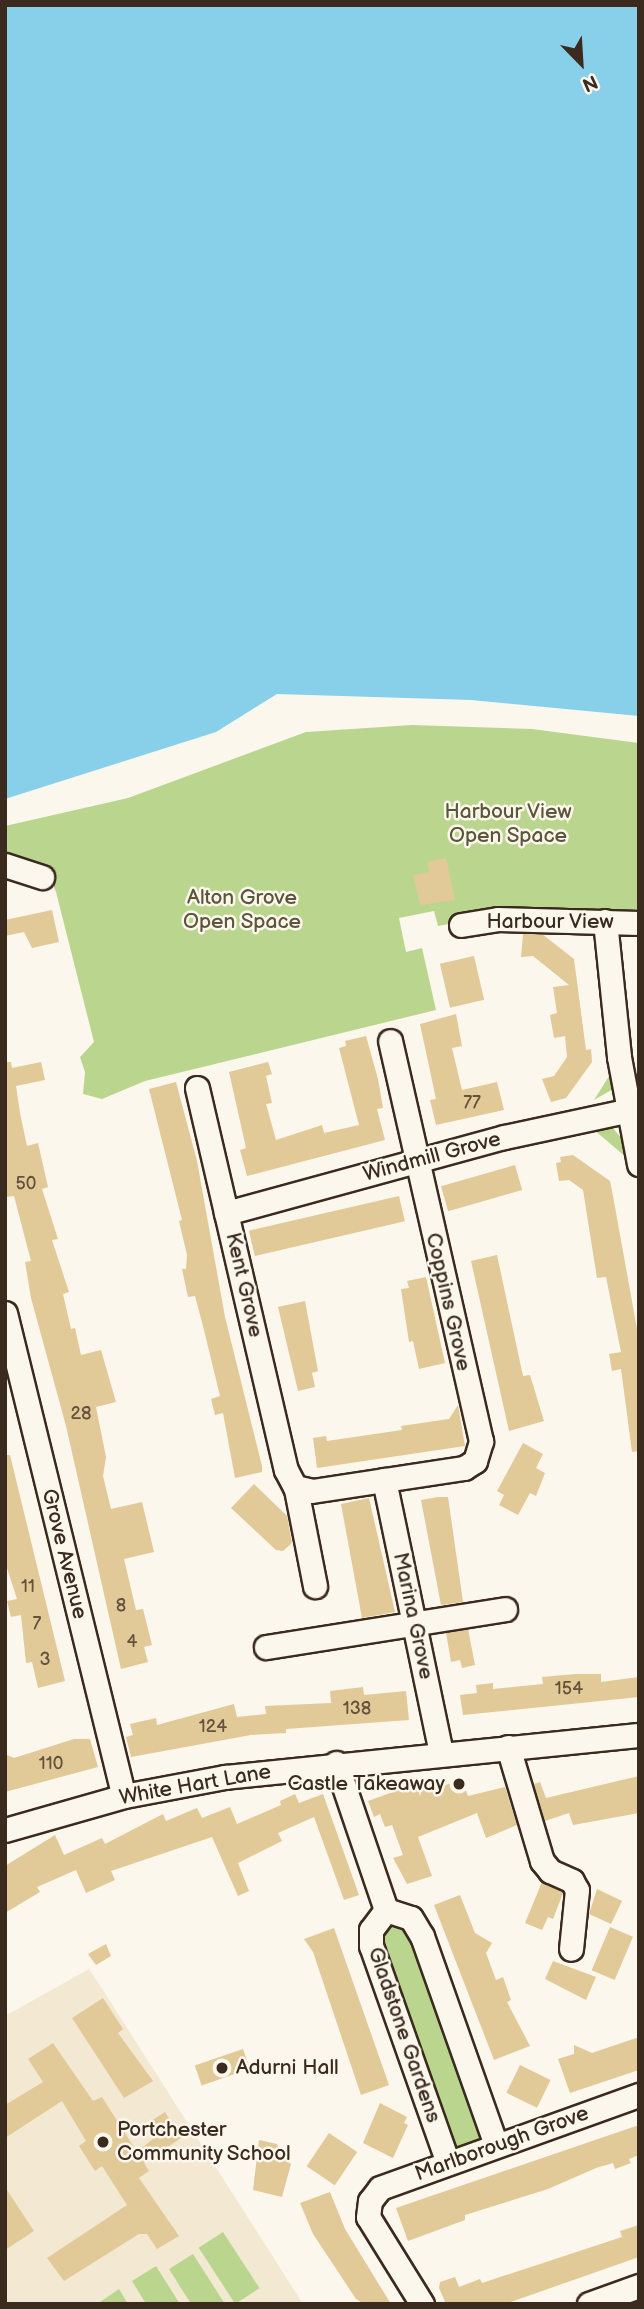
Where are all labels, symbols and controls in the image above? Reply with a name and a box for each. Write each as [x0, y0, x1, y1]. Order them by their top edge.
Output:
north arrow [546, 28, 616, 98]
text: N [579, 69, 601, 96]
park label: Harbour View Open Space [444, 799, 572, 849]
park label: Alton Grove Open Space [183, 885, 301, 935]
street label: Harbour View [486, 909, 614, 935]
house number: 77 [463, 1092, 481, 1114]
street label: Windmill Grove [361, 1127, 503, 1187]
house number: 50 [16, 1173, 36, 1195]
street label: Kent Grove [220, 1230, 268, 1340]
street label: Coppins Grove [420, 1230, 476, 1374]
house number: 28 [70, 1403, 92, 1425]
street label: Grove Avenue [36, 1486, 92, 1622]
street label: Marina Grove [387, 1550, 439, 1682]
house number: 11 [21, 1576, 35, 1598]
house number: 8 [116, 1595, 126, 1617]
house number: 7 [33, 1613, 41, 1635]
house number: 4 [127, 1631, 137, 1653]
house number: 3 [39, 1649, 51, 1671]
house number: 154 [555, 1678, 583, 1700]
house number: 138 [343, 1698, 371, 1720]
house number: 124 [199, 1716, 227, 1738]
house number: 110 [39, 1753, 63, 1775]
street label: White Hart Lane [117, 1759, 273, 1811]
place label: Castle Takeaway [287, 1771, 445, 1797]
marker: Castle Takeaway [451, 1776, 467, 1792]
street label: Gladstone Gardens [362, 1944, 446, 2126]
place label: Adurni Hall [236, 2055, 339, 2081]
marker: Adurni Hall [214, 2060, 230, 2076]
street label: Marlborough Grove [412, 2101, 592, 2187]
place label: Portchester Community School [117, 2117, 293, 2167]
marker: Portchester Community School [95, 2134, 111, 2150]

